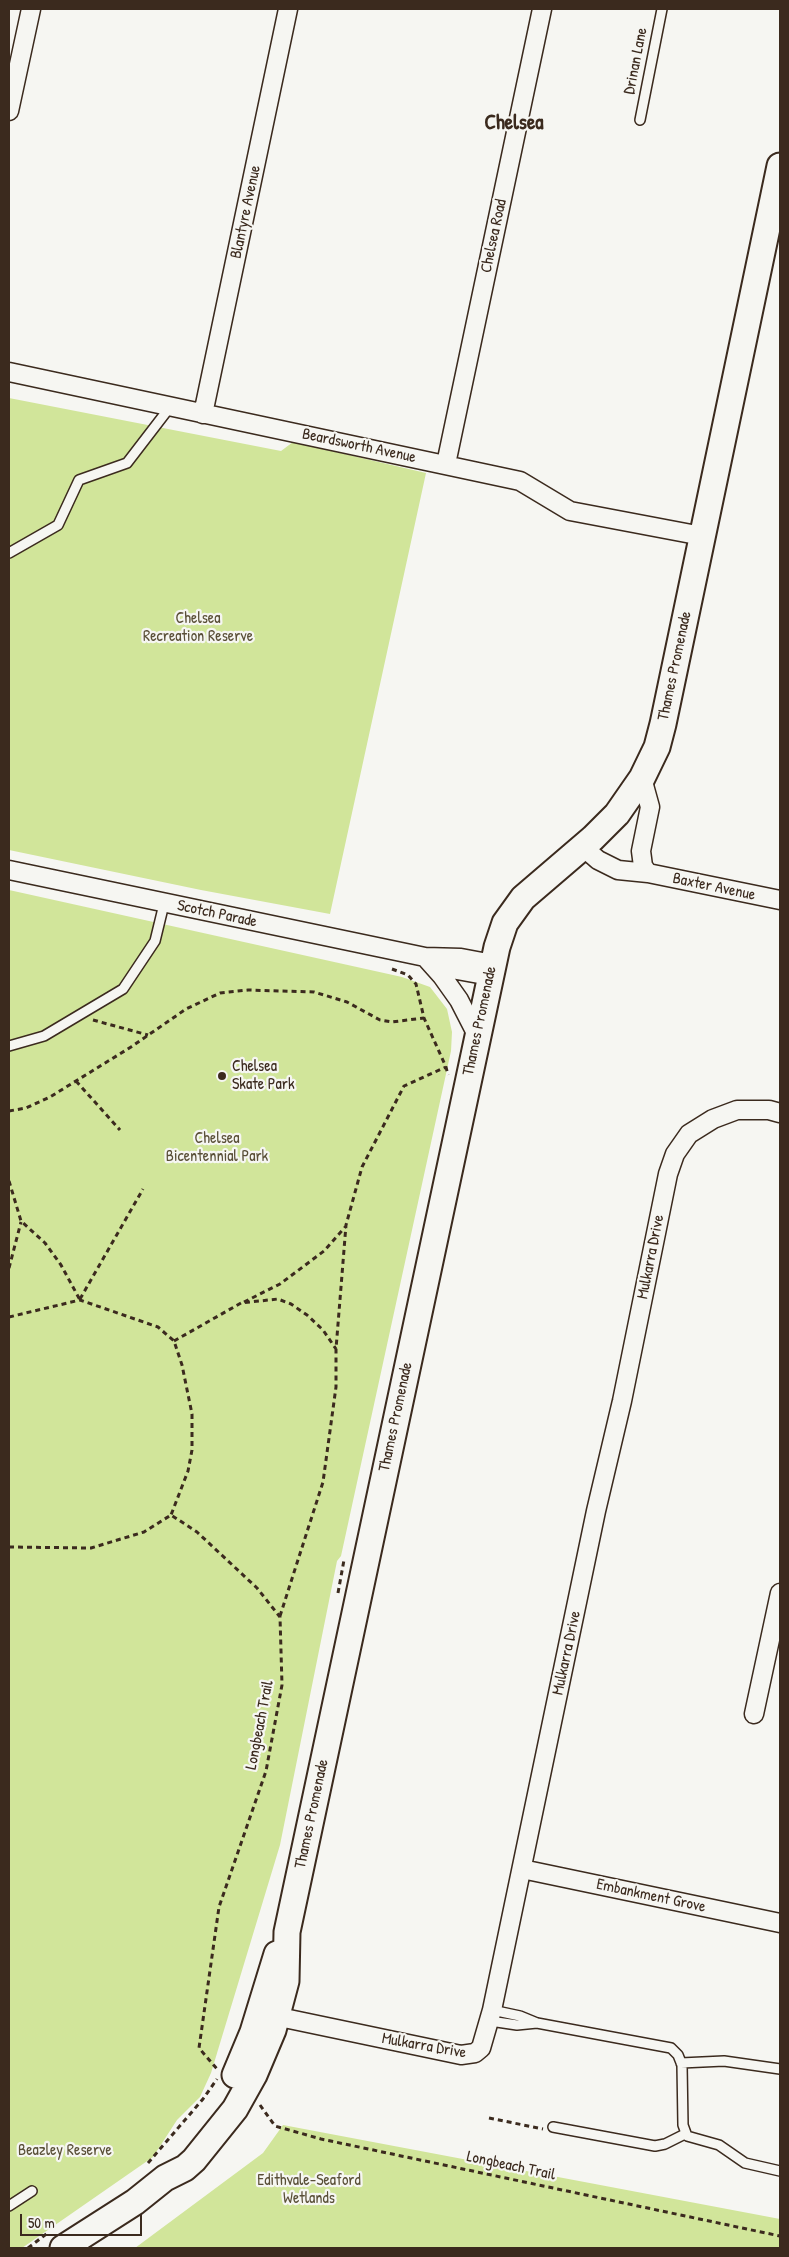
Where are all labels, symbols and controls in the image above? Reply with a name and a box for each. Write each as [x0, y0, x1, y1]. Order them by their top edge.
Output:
street label: Drinan Lane [620, 26, 652, 96]
district label: Chelsea [485, 110, 543, 136]
street label: Blantyre Avenue [227, 164, 265, 260]
street label: Chelsea Road [477, 197, 511, 275]
street label: Beardsworth Avenue [300, 425, 418, 467]
park label: Chelsea Recreation Reserve [143, 609, 253, 647]
street label: Thames Promenade [654, 610, 696, 722]
street label: Baxter Avenue [671, 869, 757, 905]
street label: Scotch Parade [175, 896, 259, 932]
street label: Thames Promenade [459, 965, 501, 1077]
place label: Chelsea Skate Park [232, 1057, 295, 1095]
marker: Chelsea Skate Park [216, 1070, 228, 1082]
park label: Chelsea Bicentennial Park [166, 1129, 268, 1167]
street label: Mulkarra Drive [633, 1213, 669, 1301]
street label: Thames Promenade [375, 1361, 417, 1473]
street label: Mulkarra Drive [549, 1609, 585, 1697]
street label: Longbeach Trail [242, 1679, 278, 1771]
street label: Thames Promenade [291, 1758, 333, 1870]
street label: Embankment Grove [595, 1875, 707, 1917]
street label: Mulkarra Drive [380, 2029, 468, 2063]
park label: Beazley Reserve [18, 2141, 112, 2161]
street label: Longbeach Trail [465, 2147, 557, 2185]
park label: Edithvale-Seaford Wetlands [257, 2171, 361, 2209]
scale bar [22, 2204, 145, 2236]
text: 50 m [28, 2212, 55, 2233]

